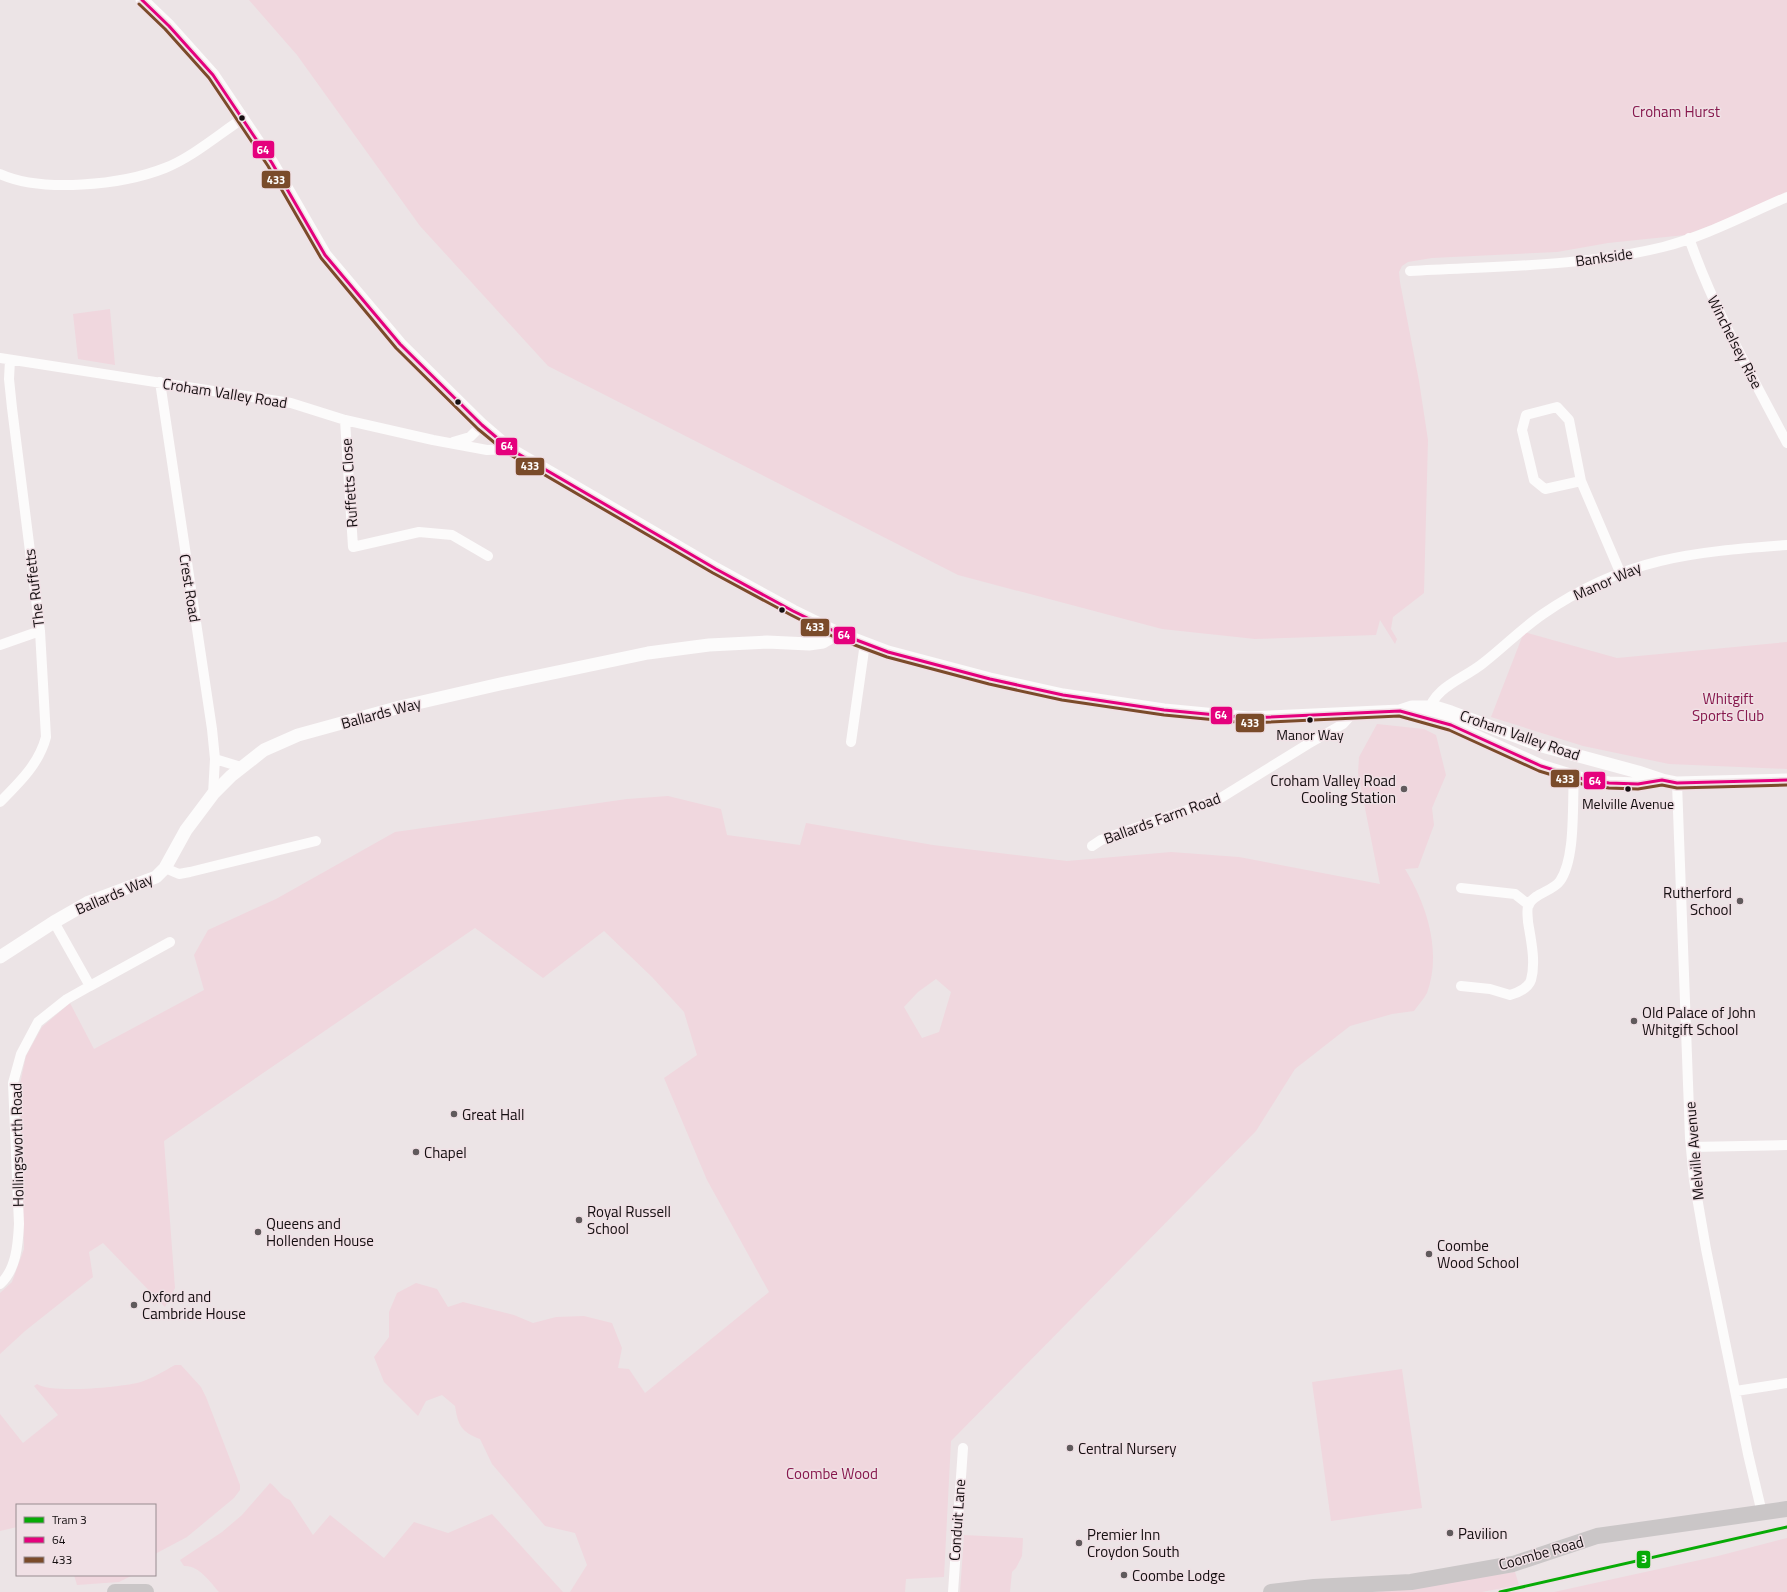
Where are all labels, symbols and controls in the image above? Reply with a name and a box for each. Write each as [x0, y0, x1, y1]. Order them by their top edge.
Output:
park label: Croham Hurst [1632, 100, 1721, 123]
unlabelled marker [237, 113, 247, 123]
line badge: 64 [252, 140, 275, 159]
text: 64 [257, 142, 269, 158]
line badge: 433 [261, 170, 291, 189]
text: 433 [267, 172, 285, 188]
street label: Bankside [1574, 242, 1634, 272]
street label: Winchelsey Rise [1702, 291, 1768, 393]
street label: Croham Valley Road [161, 372, 289, 414]
unlabelled marker [453, 397, 463, 407]
line badge: 64 [495, 437, 518, 456]
street label: Ruffetts Close [334, 438, 364, 528]
text: 64 [501, 438, 513, 454]
line badge: 433 [515, 457, 545, 476]
text: 433 [521, 458, 539, 474]
street label: The Ruffetts [18, 547, 50, 629]
street label: Crest Road [173, 552, 207, 624]
street label: Manor Way [1569, 556, 1645, 606]
unlabelled marker [777, 605, 787, 615]
line badge: 433 [800, 618, 830, 637]
text: 433 [806, 619, 824, 635]
line badge: 64 [833, 626, 856, 645]
text: 64 [838, 627, 850, 643]
park label: Whitgift Sports Club [1692, 687, 1764, 727]
street label: Ballards Way [338, 691, 424, 735]
street label: Croham Valley Road [1457, 704, 1583, 766]
line badge: 64 [1210, 706, 1233, 725]
text: 64 [1215, 707, 1227, 723]
line badge: 433 [1235, 713, 1265, 733]
text: 433 [1241, 715, 1259, 731]
marker: Manor Way [1305, 715, 1315, 725]
place label: Manor Way [1276, 724, 1344, 745]
place label: Croham Valley Road Cooling Station [1270, 769, 1396, 809]
line badge: 433 [1550, 769, 1580, 788]
text: 433 [1556, 771, 1574, 787]
line badge: 64 [1583, 771, 1606, 790]
text: 64 [1589, 773, 1601, 789]
marker: Croham Valley Road Cooling Station [1399, 784, 1409, 794]
marker: Melville Avenue [1623, 784, 1633, 794]
street label: Ballards Farm Road [1100, 786, 1224, 850]
place label: Melville Avenue [1582, 793, 1674, 814]
street label: Ballards Way [72, 867, 156, 921]
place label: Rutherford School [1663, 881, 1732, 921]
marker: Rutherford School [1735, 896, 1745, 906]
place label: Old Palace of John Whitgift School [1642, 1001, 1756, 1041]
marker: Old Palace of John Whitgift School [1629, 1016, 1639, 1026]
street label: Hollingsworth Road [4, 1083, 30, 1207]
street label: Melville Avenue [1678, 1101, 1710, 1201]
place label: Great Hall [462, 1103, 525, 1126]
marker: Great Hall [449, 1109, 459, 1119]
place label: Chapel [424, 1141, 467, 1164]
marker: Chapel [411, 1147, 421, 1157]
place label: Royal Russell School [587, 1200, 671, 1240]
place label: Queens and Hollenden House [266, 1212, 374, 1252]
marker: Royal Russell School [574, 1215, 584, 1225]
marker: Queens and Hollenden House [253, 1227, 263, 1237]
place label: Coombe Wood School [1437, 1234, 1519, 1274]
marker: Coombe Wood School [1424, 1249, 1434, 1259]
place label: Oxford and Cambride House [142, 1285, 246, 1325]
marker: Oxford and Cambride House [129, 1300, 139, 1310]
place label: Central Nursery [1078, 1437, 1177, 1460]
marker: Central Nursery [1065, 1443, 1075, 1453]
park label: Coombe Wood [786, 1462, 878, 1485]
street label: Conduit Lane [943, 1478, 971, 1562]
legend [16, 1504, 156, 1576]
text: Tram 3 [52, 1510, 87, 1529]
place label: Pavilion [1458, 1522, 1508, 1545]
place label: Premier Inn Croydon South [1087, 1523, 1180, 1563]
marker: Pavilion [1445, 1528, 1455, 1538]
text: 64 [52, 1530, 66, 1549]
street label: Coombe Road [1496, 1530, 1586, 1576]
marker: Premier Inn Croydon South [1074, 1538, 1084, 1548]
text: 433 [52, 1550, 72, 1569]
line badge: 3 [1636, 1550, 1651, 1569]
text: 3 [1641, 1551, 1647, 1567]
place label: Coombe Lodge [1132, 1564, 1225, 1587]
marker: Coombe Lodge [1119, 1570, 1129, 1580]

